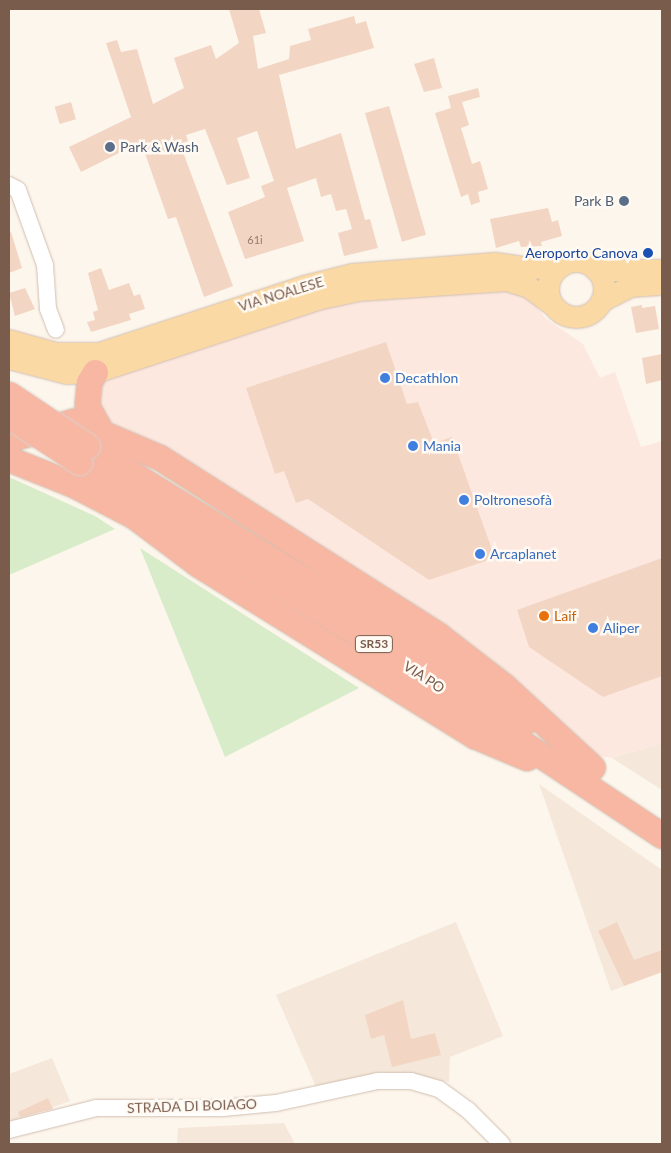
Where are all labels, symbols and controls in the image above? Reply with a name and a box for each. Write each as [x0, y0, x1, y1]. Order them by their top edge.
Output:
place label: Park & Wash [120, 139, 199, 155]
marker: Park & Wash [104, 141, 116, 153]
place label: Park B [574, 193, 614, 209]
marker: Park B [618, 195, 630, 207]
house number: 61i [247, 233, 263, 247]
place label: Aeroporto Canova [525, 245, 638, 261]
marker: Aeroporto Canova [642, 247, 654, 259]
street label: VIA NOALESE [236, 273, 326, 315]
place label: Decathlon [395, 370, 458, 386]
marker: Decathlon [379, 372, 391, 384]
place label: Mania [423, 438, 461, 454]
marker: Mania [407, 440, 419, 452]
place label: Poltronesofà [474, 492, 552, 508]
marker: Poltronesofà [458, 494, 470, 506]
place label: Arcaplanet [490, 546, 556, 562]
marker: Arcaplanet [474, 548, 486, 560]
place label: Laif [554, 608, 576, 624]
marker: Laif [538, 610, 550, 622]
place label: Aliper [603, 620, 639, 636]
marker: Aliper [587, 622, 599, 634]
road number: SR53 [354, 634, 394, 654]
street label: VIA PO [400, 657, 448, 697]
street label: STRADA DI BOIAGO [126, 1095, 258, 1117]

